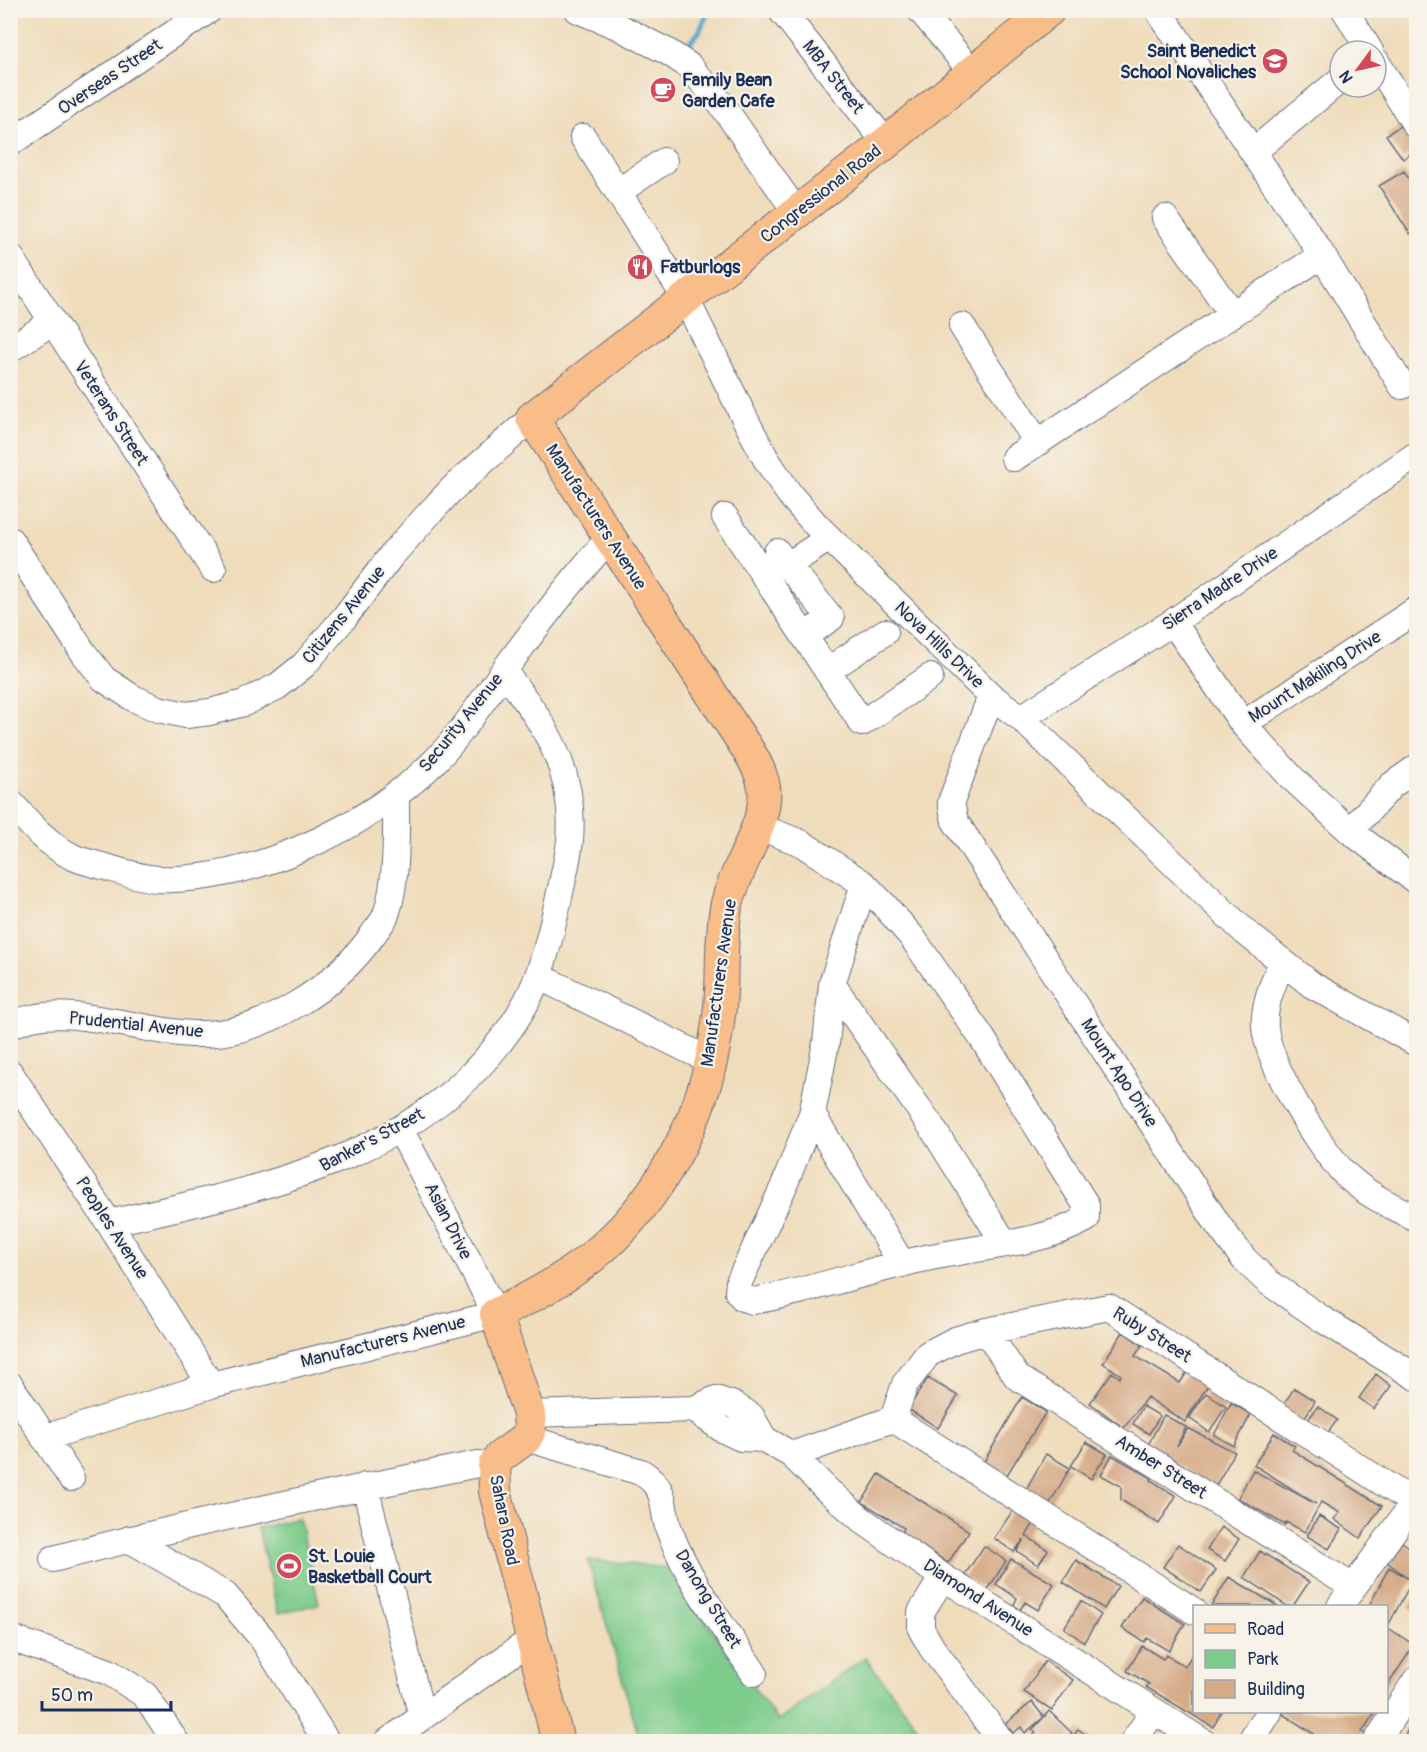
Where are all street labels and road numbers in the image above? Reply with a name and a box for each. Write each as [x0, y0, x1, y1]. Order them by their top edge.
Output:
street label: Overseas Street [53, 33, 167, 120]
street label: MBA Street [797, 35, 869, 119]
street label: Congressional Road [756, 140, 886, 248]
street label: Veterans Street [69, 356, 154, 470]
street label: Manufacturers Avenue [540, 440, 652, 594]
street label: Sierra Madre Drive [1158, 542, 1283, 636]
street label: Citizens Avenue [297, 561, 391, 669]
street label: Nova Hills Drive [889, 597, 989, 694]
street label: Mount Makiling Drive [1244, 625, 1386, 729]
street label: Security Avenue [414, 669, 508, 777]
street label: Manufacturers Avenue [696, 898, 742, 1068]
street label: Prudential Avenue [68, 1007, 204, 1044]
street label: Mount Apo Drive [1075, 1014, 1163, 1132]
street label: Banker's Street [316, 1102, 429, 1177]
street label: Peoples Avenue [70, 1172, 154, 1284]
street label: Asian Drive [419, 1179, 477, 1263]
street label: Ruby Street [1108, 1302, 1196, 1369]
street label: Manufacturers Avenue [298, 1310, 468, 1374]
street label: Amber Street [1111, 1430, 1212, 1505]
street label: Sahara Road [484, 1473, 524, 1567]
street label: Danong Street [670, 1545, 747, 1653]
street label: Diamond Avenue [919, 1554, 1037, 1642]

